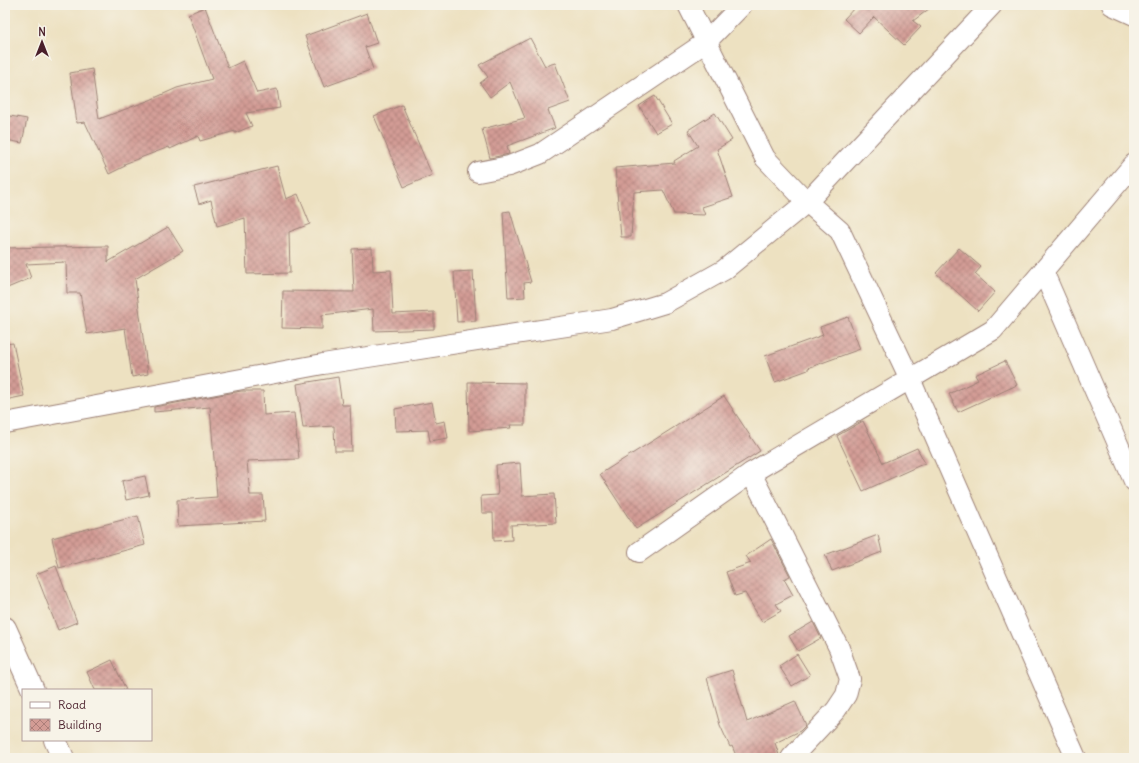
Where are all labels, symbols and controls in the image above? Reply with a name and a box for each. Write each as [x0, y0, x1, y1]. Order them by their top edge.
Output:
north arrow [22, 22, 62, 62]
text: N [38, 25, 46, 39]
legend [22, 689, 152, 741]
text: Road [58, 697, 86, 712]
text: Building [58, 717, 102, 732]

